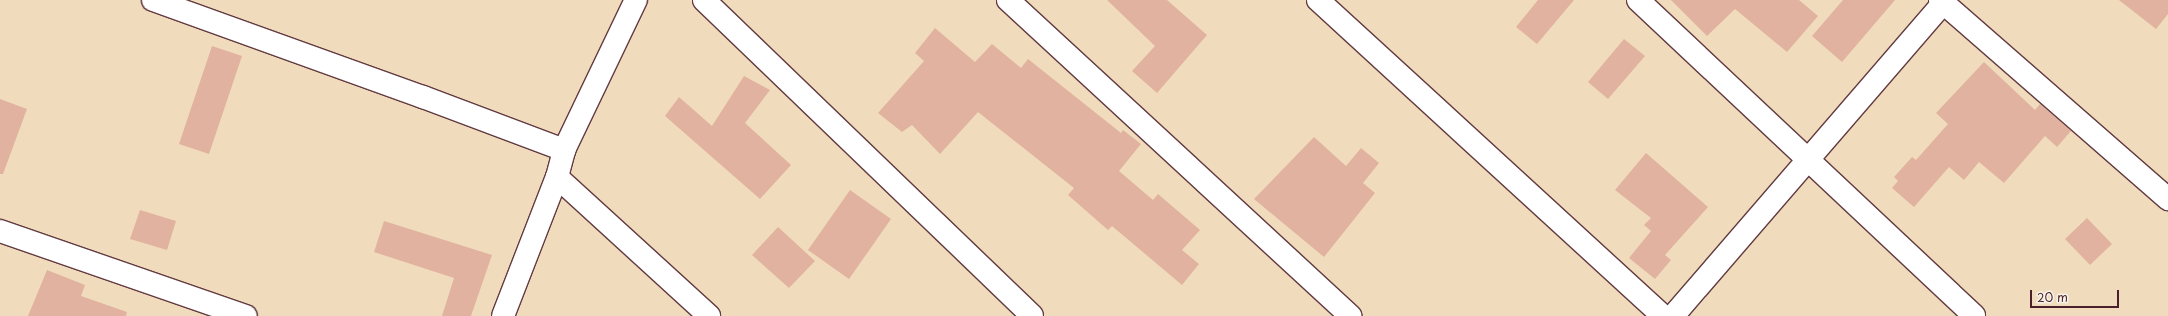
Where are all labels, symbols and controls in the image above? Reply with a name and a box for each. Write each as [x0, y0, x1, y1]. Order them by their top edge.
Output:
scale bar [2032, 282, 2121, 308]
text: 20 m [2037, 288, 2068, 306]

